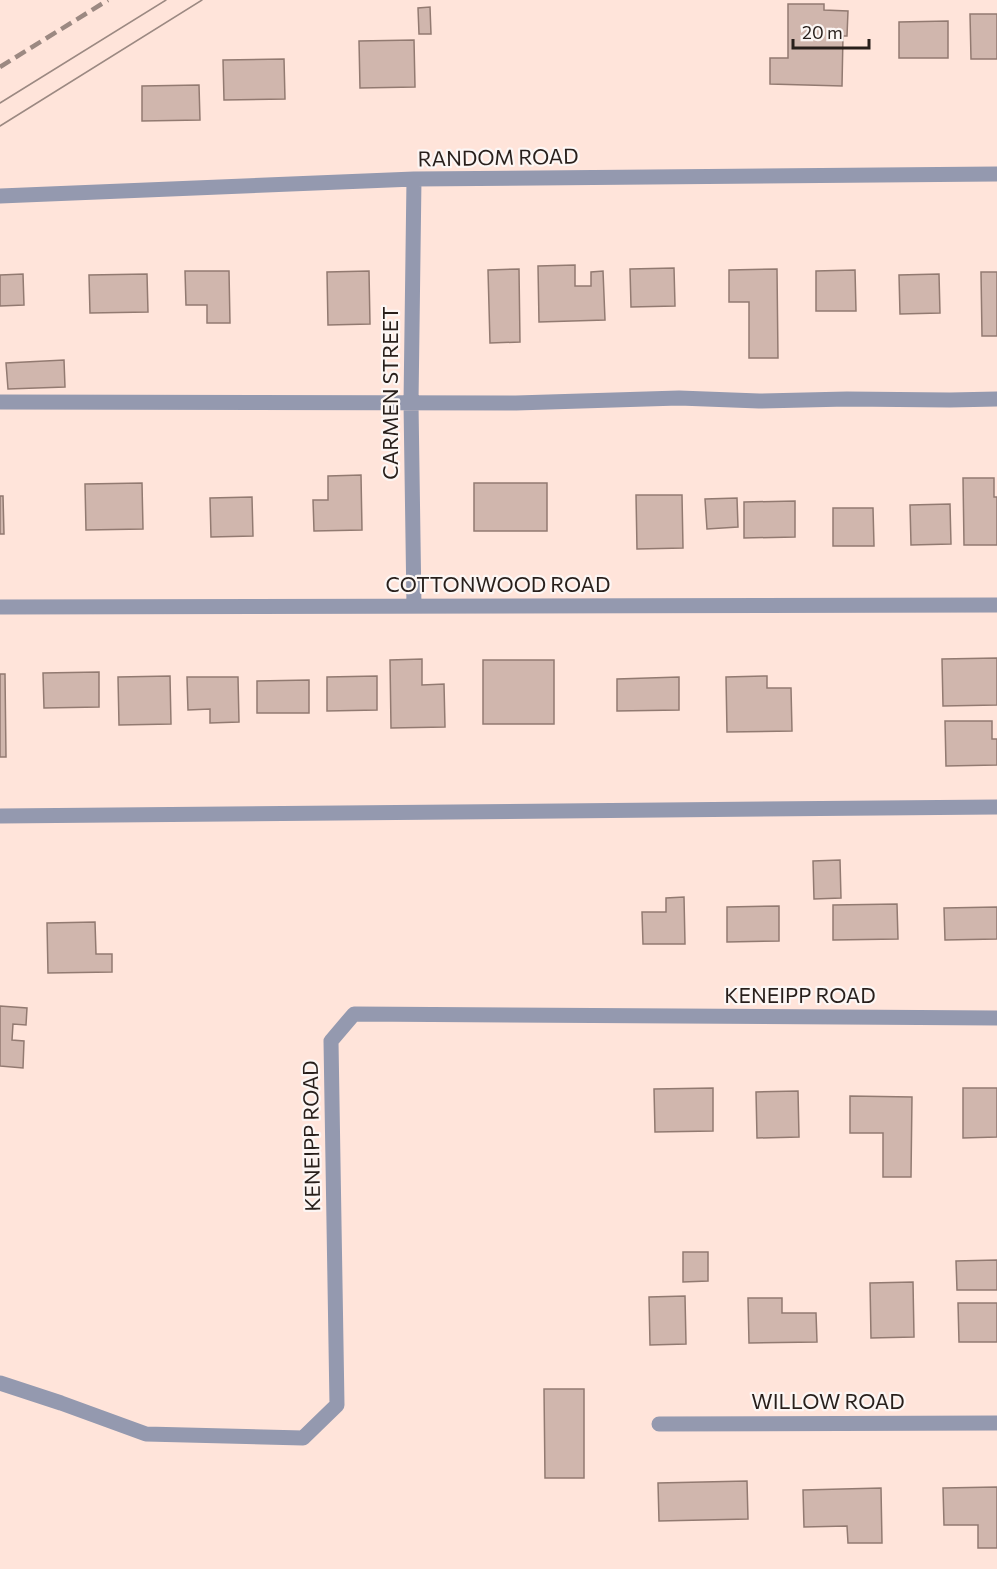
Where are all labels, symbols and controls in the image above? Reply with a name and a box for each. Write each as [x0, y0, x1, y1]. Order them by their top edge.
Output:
scale bar [793, 12, 870, 50]
text: 20 m [802, 21, 843, 43]
street label: RANDOM ROAD [417, 143, 579, 170]
street label: CARMEN STREET [377, 306, 402, 480]
street label: COTTONWOOD ROAD [385, 571, 611, 596]
street label: KENEIPP ROAD [724, 982, 876, 1007]
street label: KENEIPP ROAD [297, 1060, 324, 1212]
street label: WILLOW ROAD [751, 1388, 905, 1413]

